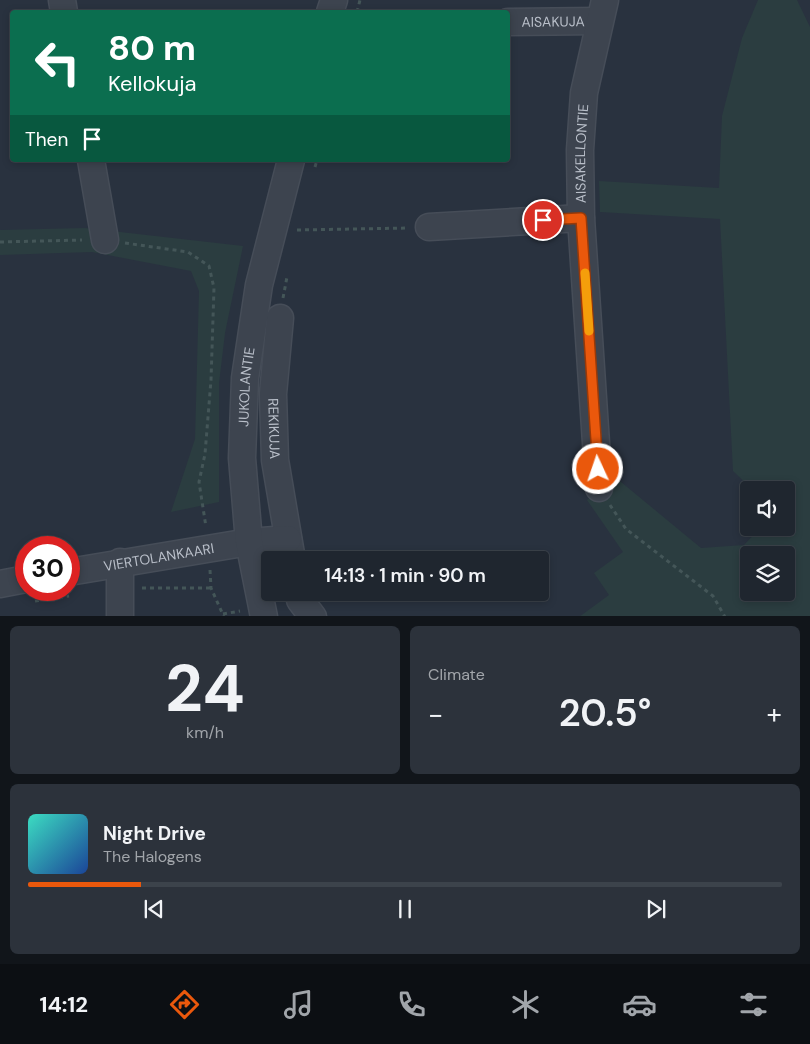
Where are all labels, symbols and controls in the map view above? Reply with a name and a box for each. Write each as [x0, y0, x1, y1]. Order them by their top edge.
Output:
street label: AISAKUJA [521, 12, 585, 31]
text: 80 m [108, 25, 196, 71]
icon: left [25, 30, 90, 95]
text: Kellokuja [108, 69, 196, 98]
street label: AISAKELLONTIE [571, 103, 592, 204]
icon: arrive [78, 125, 106, 153]
text: Then [25, 127, 68, 152]
pin [522, 199, 564, 241]
icon: arrive [529, 206, 557, 234]
street label: JUKOLANTIE [234, 346, 259, 427]
street label: REKIKUJA [264, 398, 284, 459]
position arrow [571, 442, 623, 494]
map controls [740, 481, 795, 601]
button: sound [740, 481, 795, 536]
speed limit sign: 30 [15, 536, 80, 601]
street label: VIERTOLANKAARI [102, 539, 215, 575]
button: layers [740, 546, 795, 601]
text: 14:13 · 1 min · 90 m [324, 563, 486, 588]
text: 24 [165, 647, 245, 731]
text: Climate [428, 664, 485, 685]
text: 20.5° [559, 688, 651, 738]
text: − [428, 696, 443, 733]
text: + [767, 696, 782, 733]
text: km/h [186, 722, 224, 743]
text: Night Drive [103, 821, 206, 846]
text: The Halogens [103, 846, 202, 867]
icon: previous [140, 895, 168, 923]
icon: pause [391, 895, 419, 923]
icon: next [642, 895, 670, 923]
icon: directions [167, 987, 202, 1022]
icon: music [281, 987, 316, 1022]
icon: phone [394, 987, 429, 1022]
icon: climate [508, 987, 543, 1022]
icon: car [622, 987, 657, 1022]
icon: filters [736, 987, 771, 1022]
text: 14:12 [39, 990, 88, 1019]

